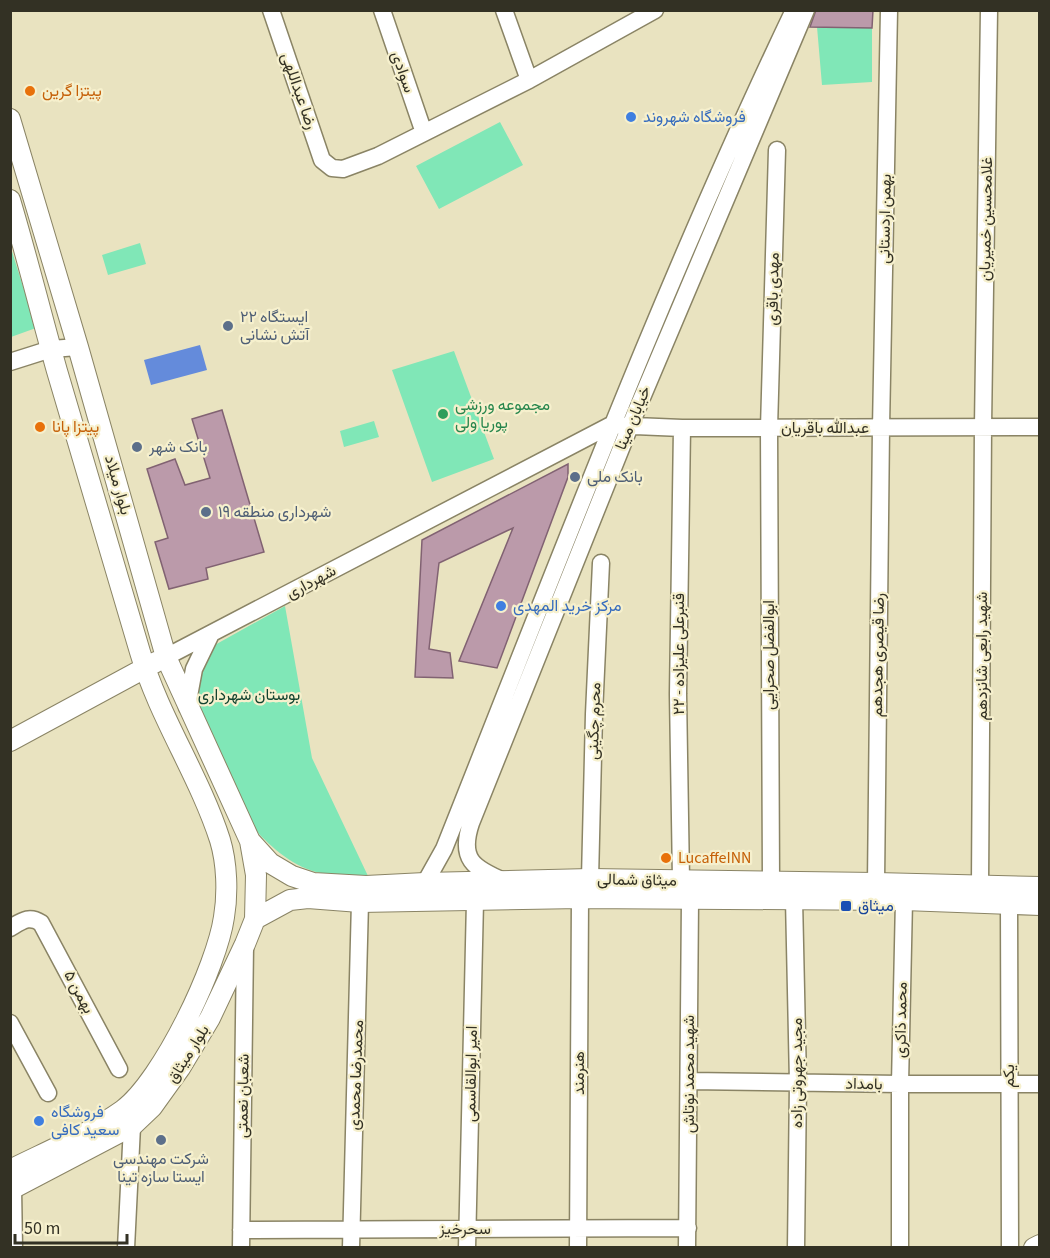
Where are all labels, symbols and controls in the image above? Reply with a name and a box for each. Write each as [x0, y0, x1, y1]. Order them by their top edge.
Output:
street label: سوادی [386, 48, 420, 96]
street label: رضا عبداللهی [276, 50, 322, 132]
place label: پیتزا گرین [42, 80, 102, 102]
marker: پیتزا گرین [23, 84, 37, 98]
place label: فروشگاه شهروند [643, 106, 746, 128]
marker: فروشگاه شهروند [624, 110, 638, 124]
street label: غلامحسین خمیریان [974, 157, 998, 281]
street label: بهمن اردستانی [873, 174, 897, 264]
street label: مهدی باقری [761, 252, 785, 326]
place label: ایستگاه ۲۲ آتش نشانی [240, 306, 311, 346]
marker: ایستگاه ۲۲ آتش نشانی [221, 319, 235, 333]
street label: خیابان مینا [610, 382, 656, 453]
place label: مجموعه ورزشی پوریا ولی [455, 394, 550, 434]
marker: مجموعه ورزشی پوریا ولی [436, 407, 450, 421]
place label: پیتزا پانا [52, 416, 99, 438]
street label: عبدالله باقریان [781, 417, 869, 439]
marker: پیتزا پانا [33, 420, 47, 434]
place label: بانک شهر [148, 436, 208, 458]
marker: بانک شهر [130, 440, 144, 454]
street label: بلوار میلاد [99, 453, 137, 517]
place label: بانک ملی [587, 466, 643, 488]
marker: بانک ملی [568, 470, 582, 484]
place label: شهرداری منطقه ۱۹ [218, 501, 331, 523]
marker: شهرداری منطقه ۱۹ [199, 505, 213, 519]
street label: شهرداری [282, 560, 340, 604]
street label: شهید رابعی شانزدهم [971, 592, 993, 720]
street label: قنبرعلی علیزاده - ۲۲ [668, 593, 690, 715]
street label: رضا قیصری هجدهم [866, 593, 890, 717]
place label: مرکز خرید المهدی [513, 595, 622, 617]
marker: مرکز خرید المهدی [494, 599, 508, 613]
street label: ابوالفضل صحرایی [758, 600, 780, 710]
street label: محرم چگینی [582, 682, 606, 760]
park label: بوستان شهرداری [198, 684, 300, 706]
place label: LucaffeINN [678, 847, 751, 869]
marker: LucaffeINN [659, 851, 673, 865]
street label: میثاق شمالی [597, 868, 677, 892]
place label: میثاق [858, 895, 894, 917]
marker: میثاق [839, 899, 853, 913]
street label: بهمن ۵ [58, 967, 100, 1017]
street label: محمد ذاکری [889, 982, 913, 1058]
street label: شهید محمد نوتاش [678, 1015, 700, 1133]
street label: مجید جهروتی زاده [786, 1018, 808, 1128]
street label: محمدرضا محمدی [343, 1019, 369, 1131]
street label: بلوار میثاق [161, 1021, 215, 1087]
street label: امیر ابوالقاسمی [459, 1026, 483, 1122]
street label: هنرمند [568, 1051, 590, 1095]
street label: شعبان نعمتی [231, 1054, 255, 1138]
street label: یکم [998, 1064, 1020, 1088]
street label: بامداد [845, 1073, 883, 1095]
place label: فروشگاه سعید کافی [51, 1101, 119, 1141]
marker: فروشگاه سعید کافی [32, 1114, 46, 1128]
marker: شرکت مهندسی ایستا سازه تینا [154, 1133, 168, 1147]
place label: شرکت مهندسی ایستا سازه تینا [113, 1148, 209, 1188]
scale bar [15, 1207, 128, 1245]
text: 50 m [24, 1216, 60, 1241]
street label: سحرخیز [438, 1218, 491, 1240]

